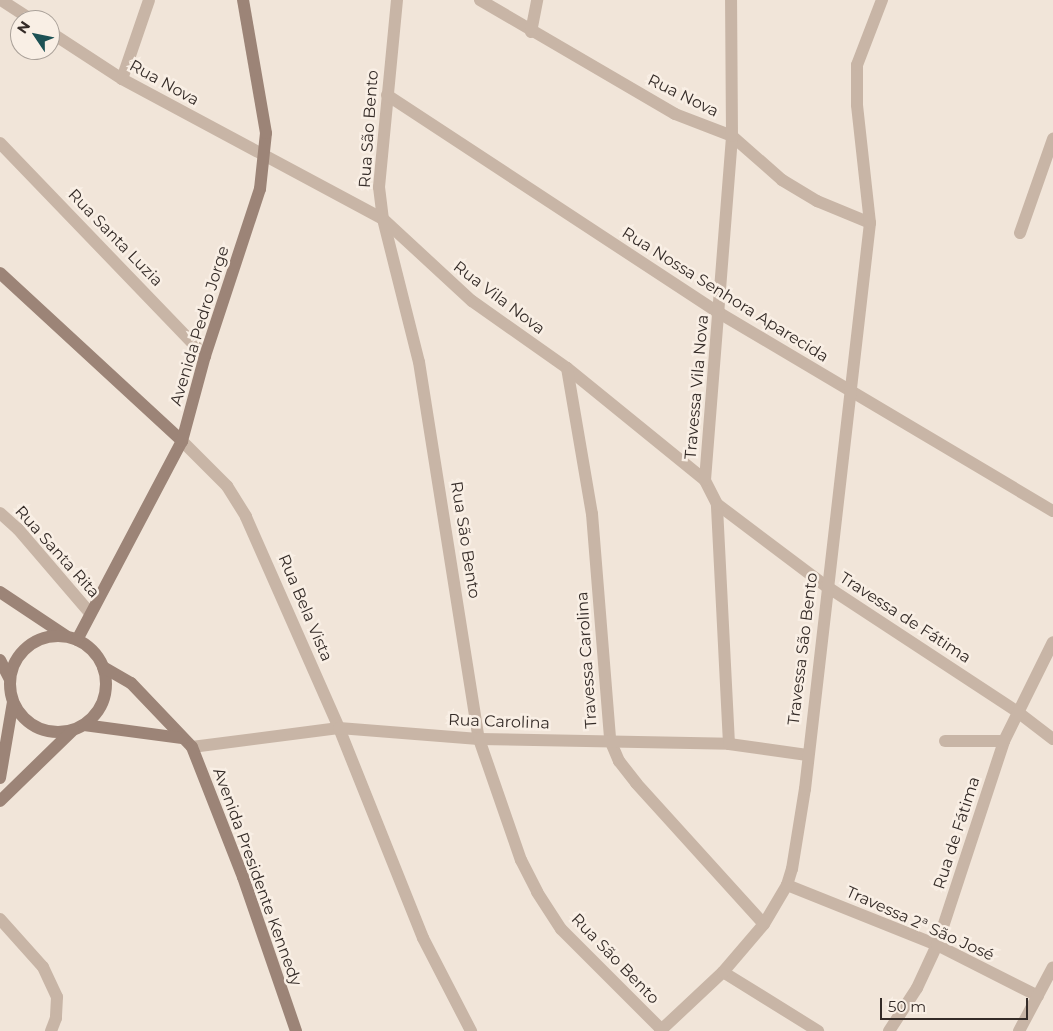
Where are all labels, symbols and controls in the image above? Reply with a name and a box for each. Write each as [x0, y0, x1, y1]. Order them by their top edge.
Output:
north arrow [10, 10, 60, 60]
text: N [13, 17, 34, 37]
street label: Rua Nova [126, 56, 202, 110]
street label: Rua São Bento [355, 69, 383, 189]
street label: Rua Nova [644, 71, 722, 121]
street label: Rua Santa Luzia [64, 185, 166, 291]
street label: Rua Nossa Senhora Aparecida [618, 223, 832, 367]
street label: Avenida Pedro Jorge [167, 244, 233, 408]
street label: Rua Vila Nova [449, 257, 549, 339]
street label: Travessa Vila Nova [681, 314, 713, 460]
street label: Rua São Bento [446, 480, 484, 600]
street label: Rua Santa Rita [11, 502, 103, 602]
street label: Rua Bela Vista [274, 552, 336, 664]
street label: Travessa de Fátima [836, 568, 974, 668]
street label: Travessa São Bento [784, 572, 822, 726]
street label: Travessa Carolina [573, 591, 601, 729]
street label: Rua Carolina [448, 711, 550, 733]
street label: Avenida Presidente Kennedy [209, 765, 305, 989]
street label: Rua de Fátima [930, 774, 984, 892]
street label: Travessa 2ª São José [843, 883, 997, 965]
street label: Rua São Bento [567, 910, 663, 1008]
scale bar [883, 988, 1030, 1020]
text: 50 m [888, 997, 926, 1016]

